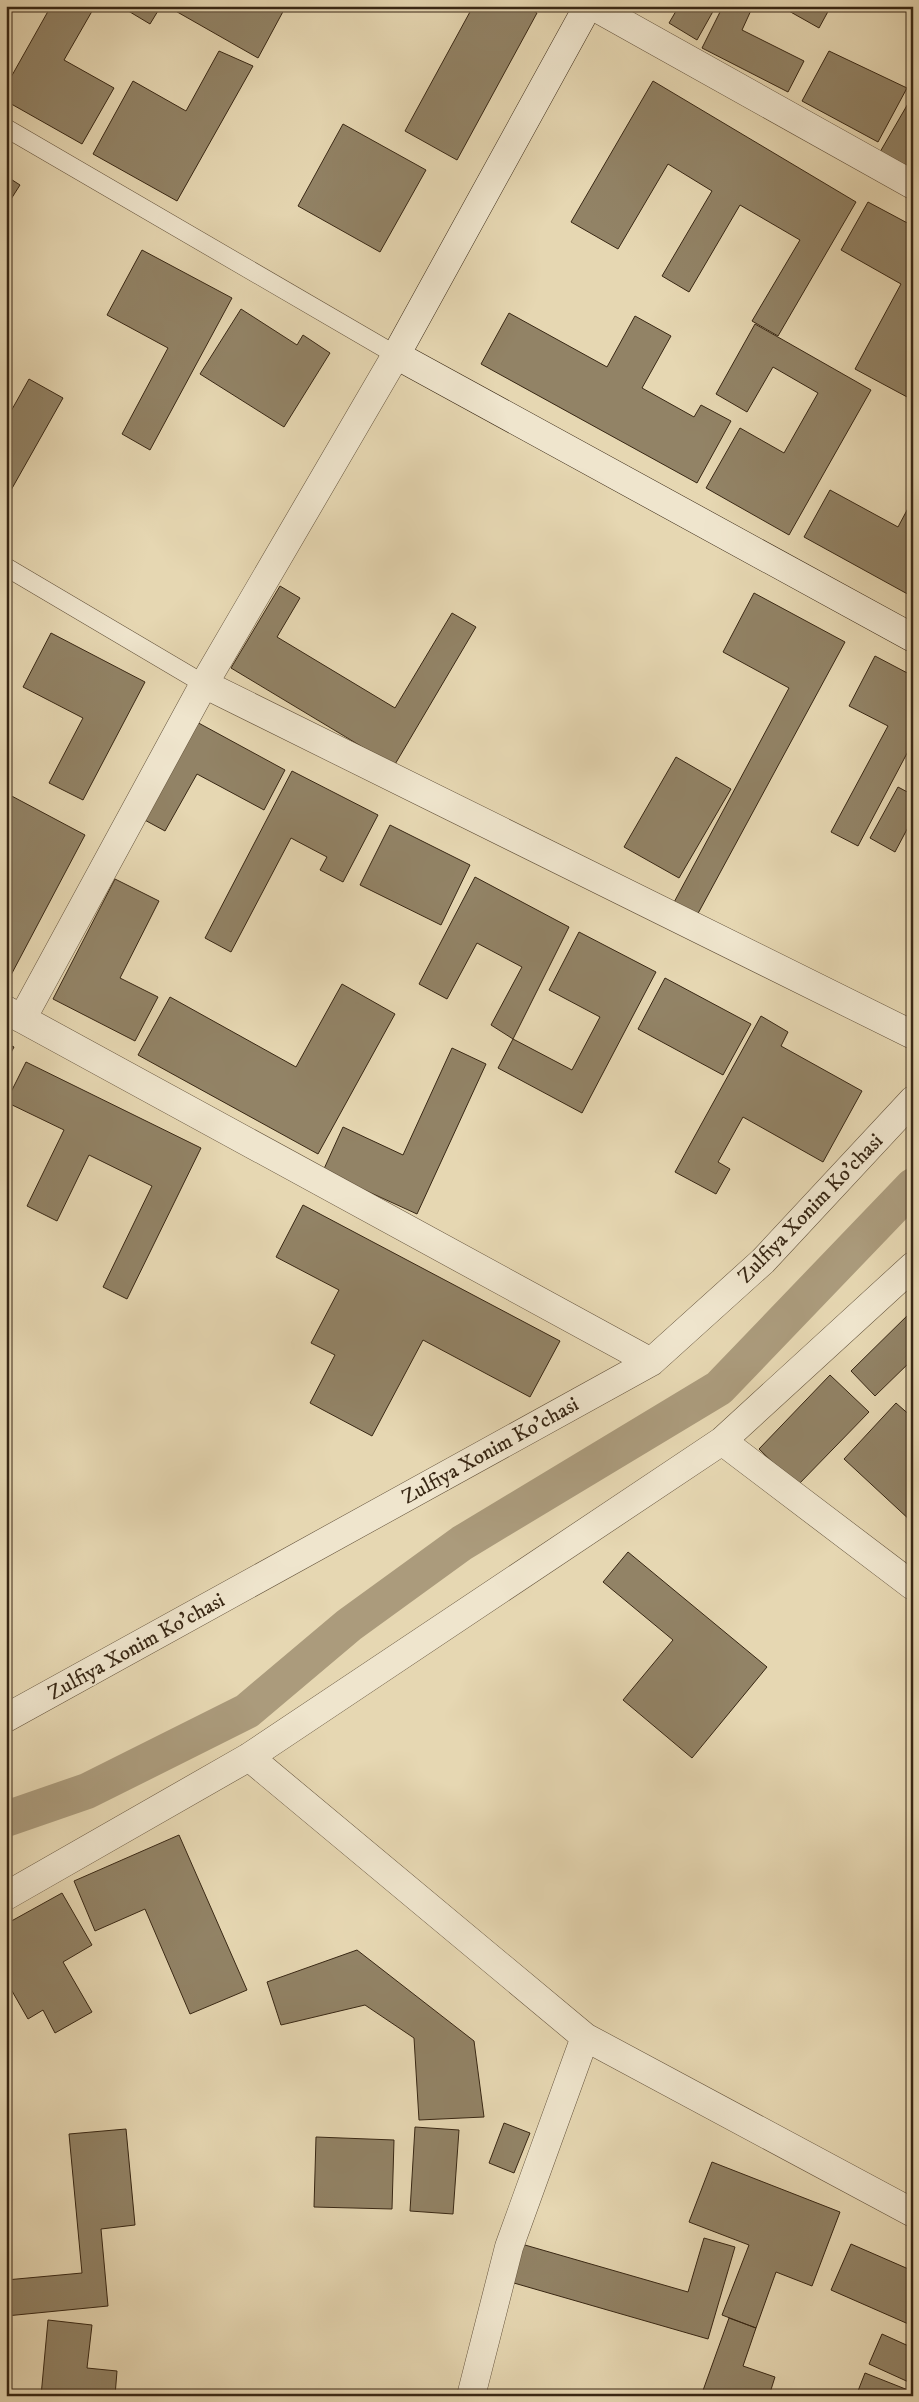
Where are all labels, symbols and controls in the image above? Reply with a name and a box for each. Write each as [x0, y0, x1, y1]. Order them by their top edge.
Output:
street label: Zulfiya Xonim Ko'chasi [733, 1128, 889, 1289]
street label: Zulfiya Xonim Ko'chasi [397, 1391, 583, 1510]
street label: Zulfiya Xonim Ko'chasi [43, 1587, 229, 1706]

